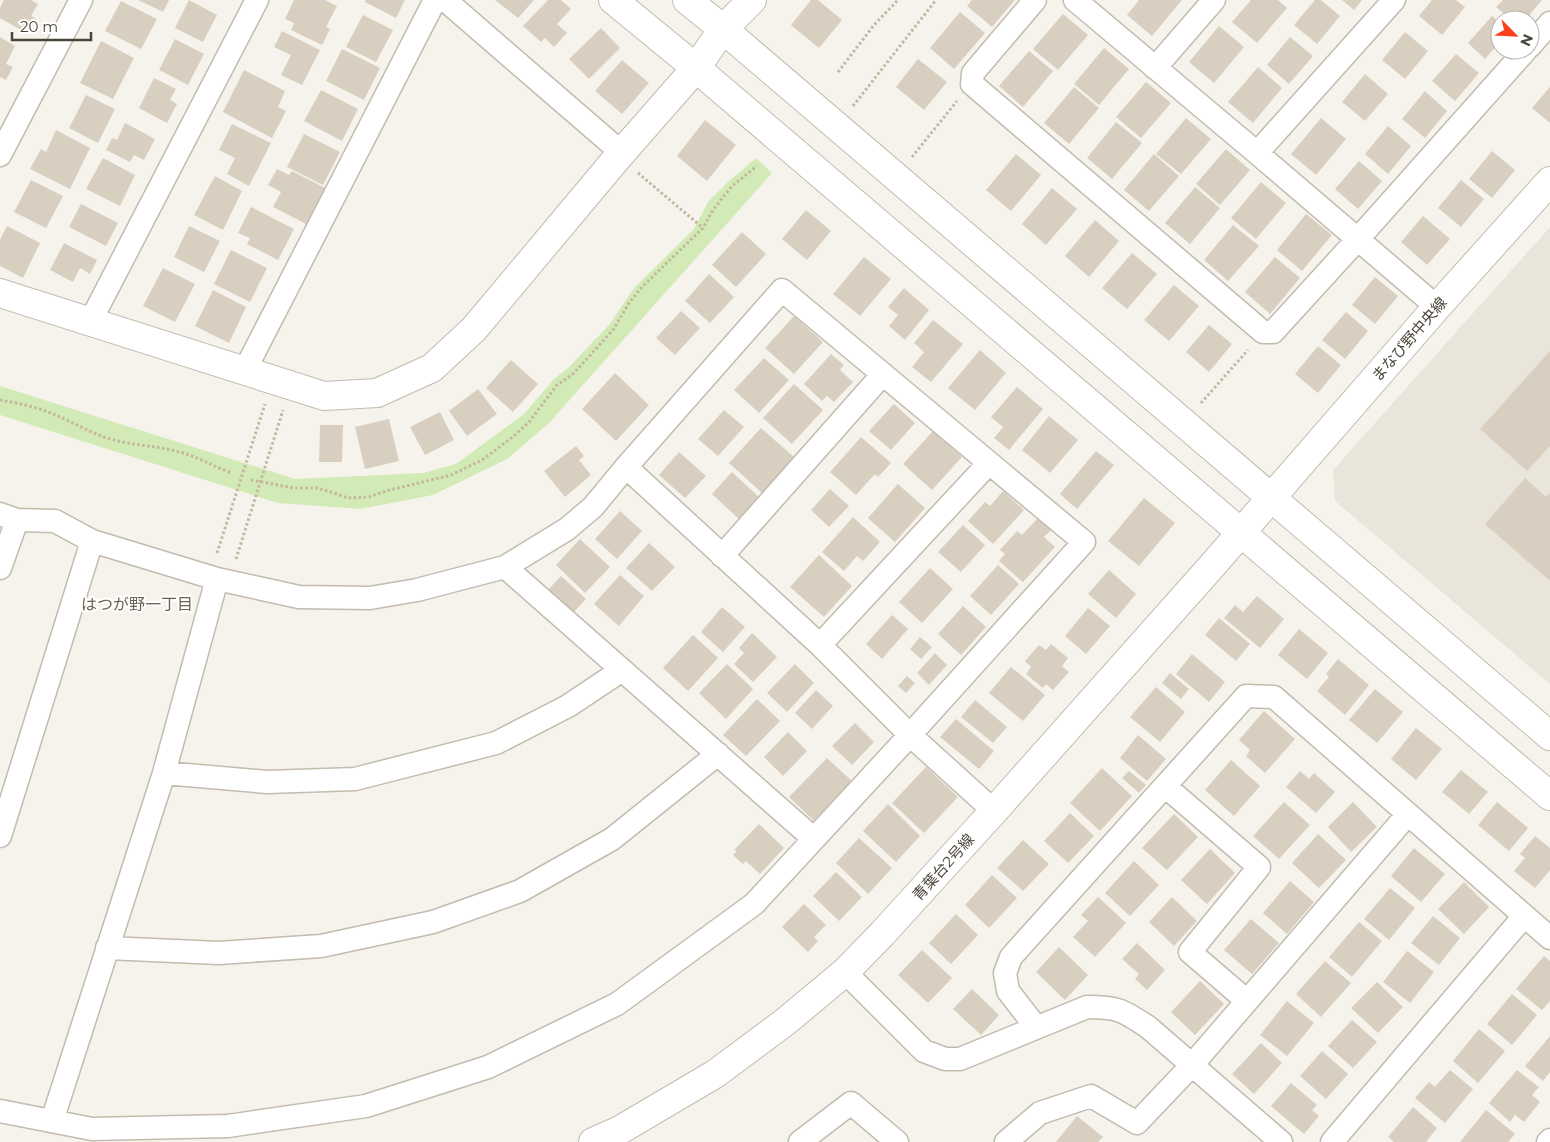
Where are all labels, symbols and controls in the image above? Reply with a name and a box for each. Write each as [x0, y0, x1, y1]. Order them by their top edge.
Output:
scale bar [12, 10, 91, 42]
north arrow [1490, 10, 1540, 60]
text: 20 m [20, 17, 58, 36]
text: N [1516, 31, 1537, 49]
street label: まなび野中央線 [1367, 293, 1451, 385]
district label: はつが野一丁目 [81, 595, 193, 614]
street label: 青葉台2号線 [908, 830, 978, 904]

